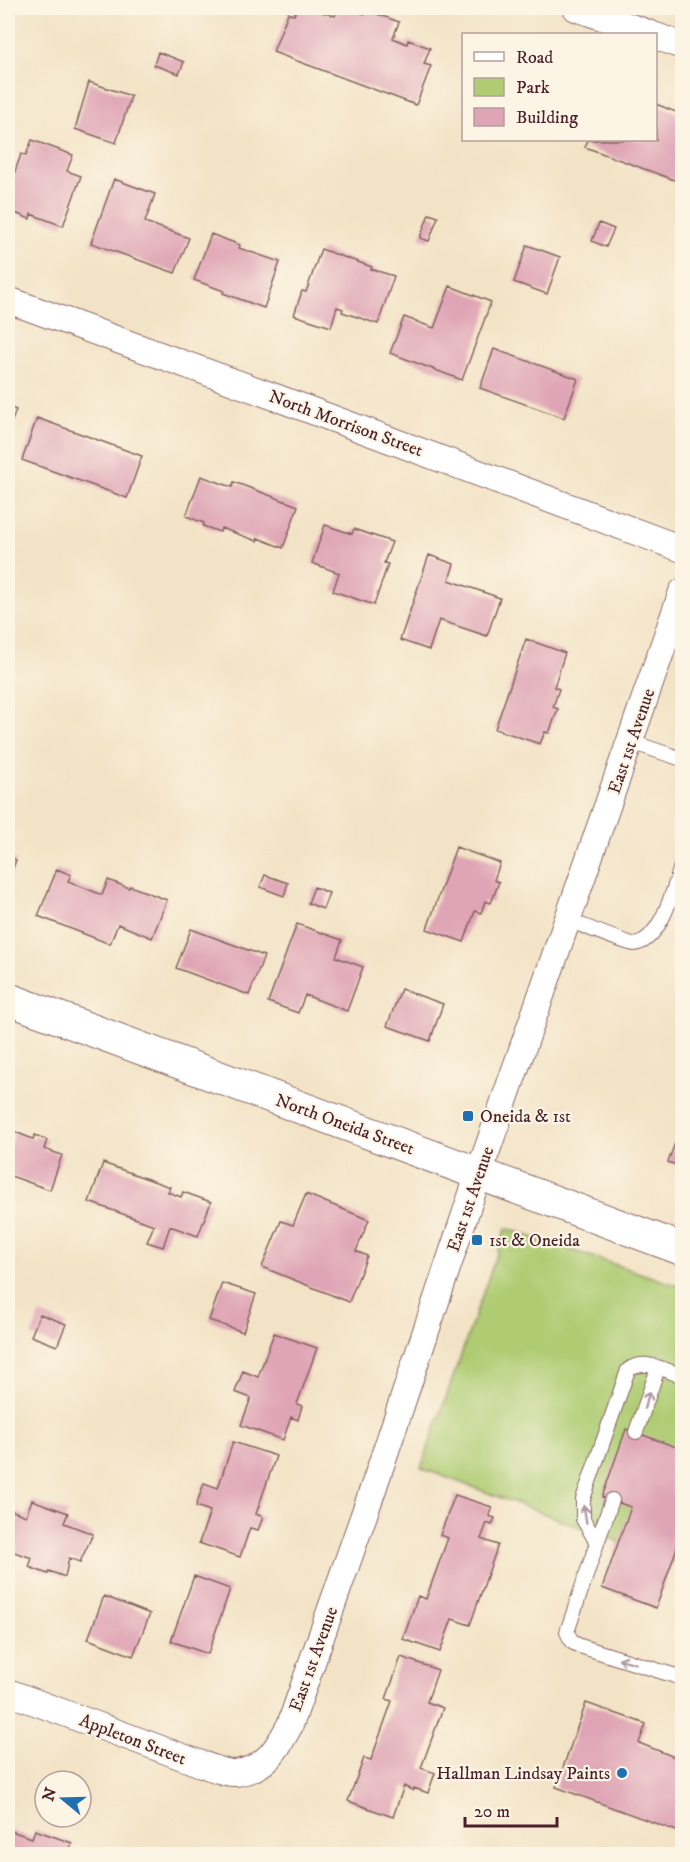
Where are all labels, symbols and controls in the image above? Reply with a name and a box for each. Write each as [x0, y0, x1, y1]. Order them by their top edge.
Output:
legend [462, 33, 657, 141]
text: Road [516, 47, 553, 69]
text: Park [516, 77, 550, 99]
text: Building [516, 107, 578, 129]
street label: North Morrison Street [266, 386, 426, 462]
street label: East 1st Avenue [604, 686, 660, 797]
street label: North Oneida Street [272, 1090, 417, 1160]
place label: Oneida & 1st [480, 1106, 571, 1128]
marker: Oneida & 1st [461, 1109, 475, 1123]
street label: East 1st Avenue [443, 1144, 499, 1255]
place label: 1st & Oneida [489, 1230, 580, 1252]
marker: 1st & Oneida [470, 1233, 484, 1247]
one-way arrow [642, 1391, 653, 1410]
one-way arrow [579, 1505, 590, 1524]
street label: East 1st Avenue [285, 1604, 343, 1715]
one-way arrow [618, 1655, 637, 1666]
street label: Appleton Street [76, 1709, 189, 1770]
place label: Hallman Lindsay Paints [436, 1763, 610, 1785]
marker: Hallman Lindsay Paints [615, 1766, 629, 1780]
north arrow [33, 1769, 93, 1829]
text: N [38, 1785, 61, 1804]
scale bar [465, 1790, 556, 1828]
text: 20 m [474, 1801, 510, 1823]

